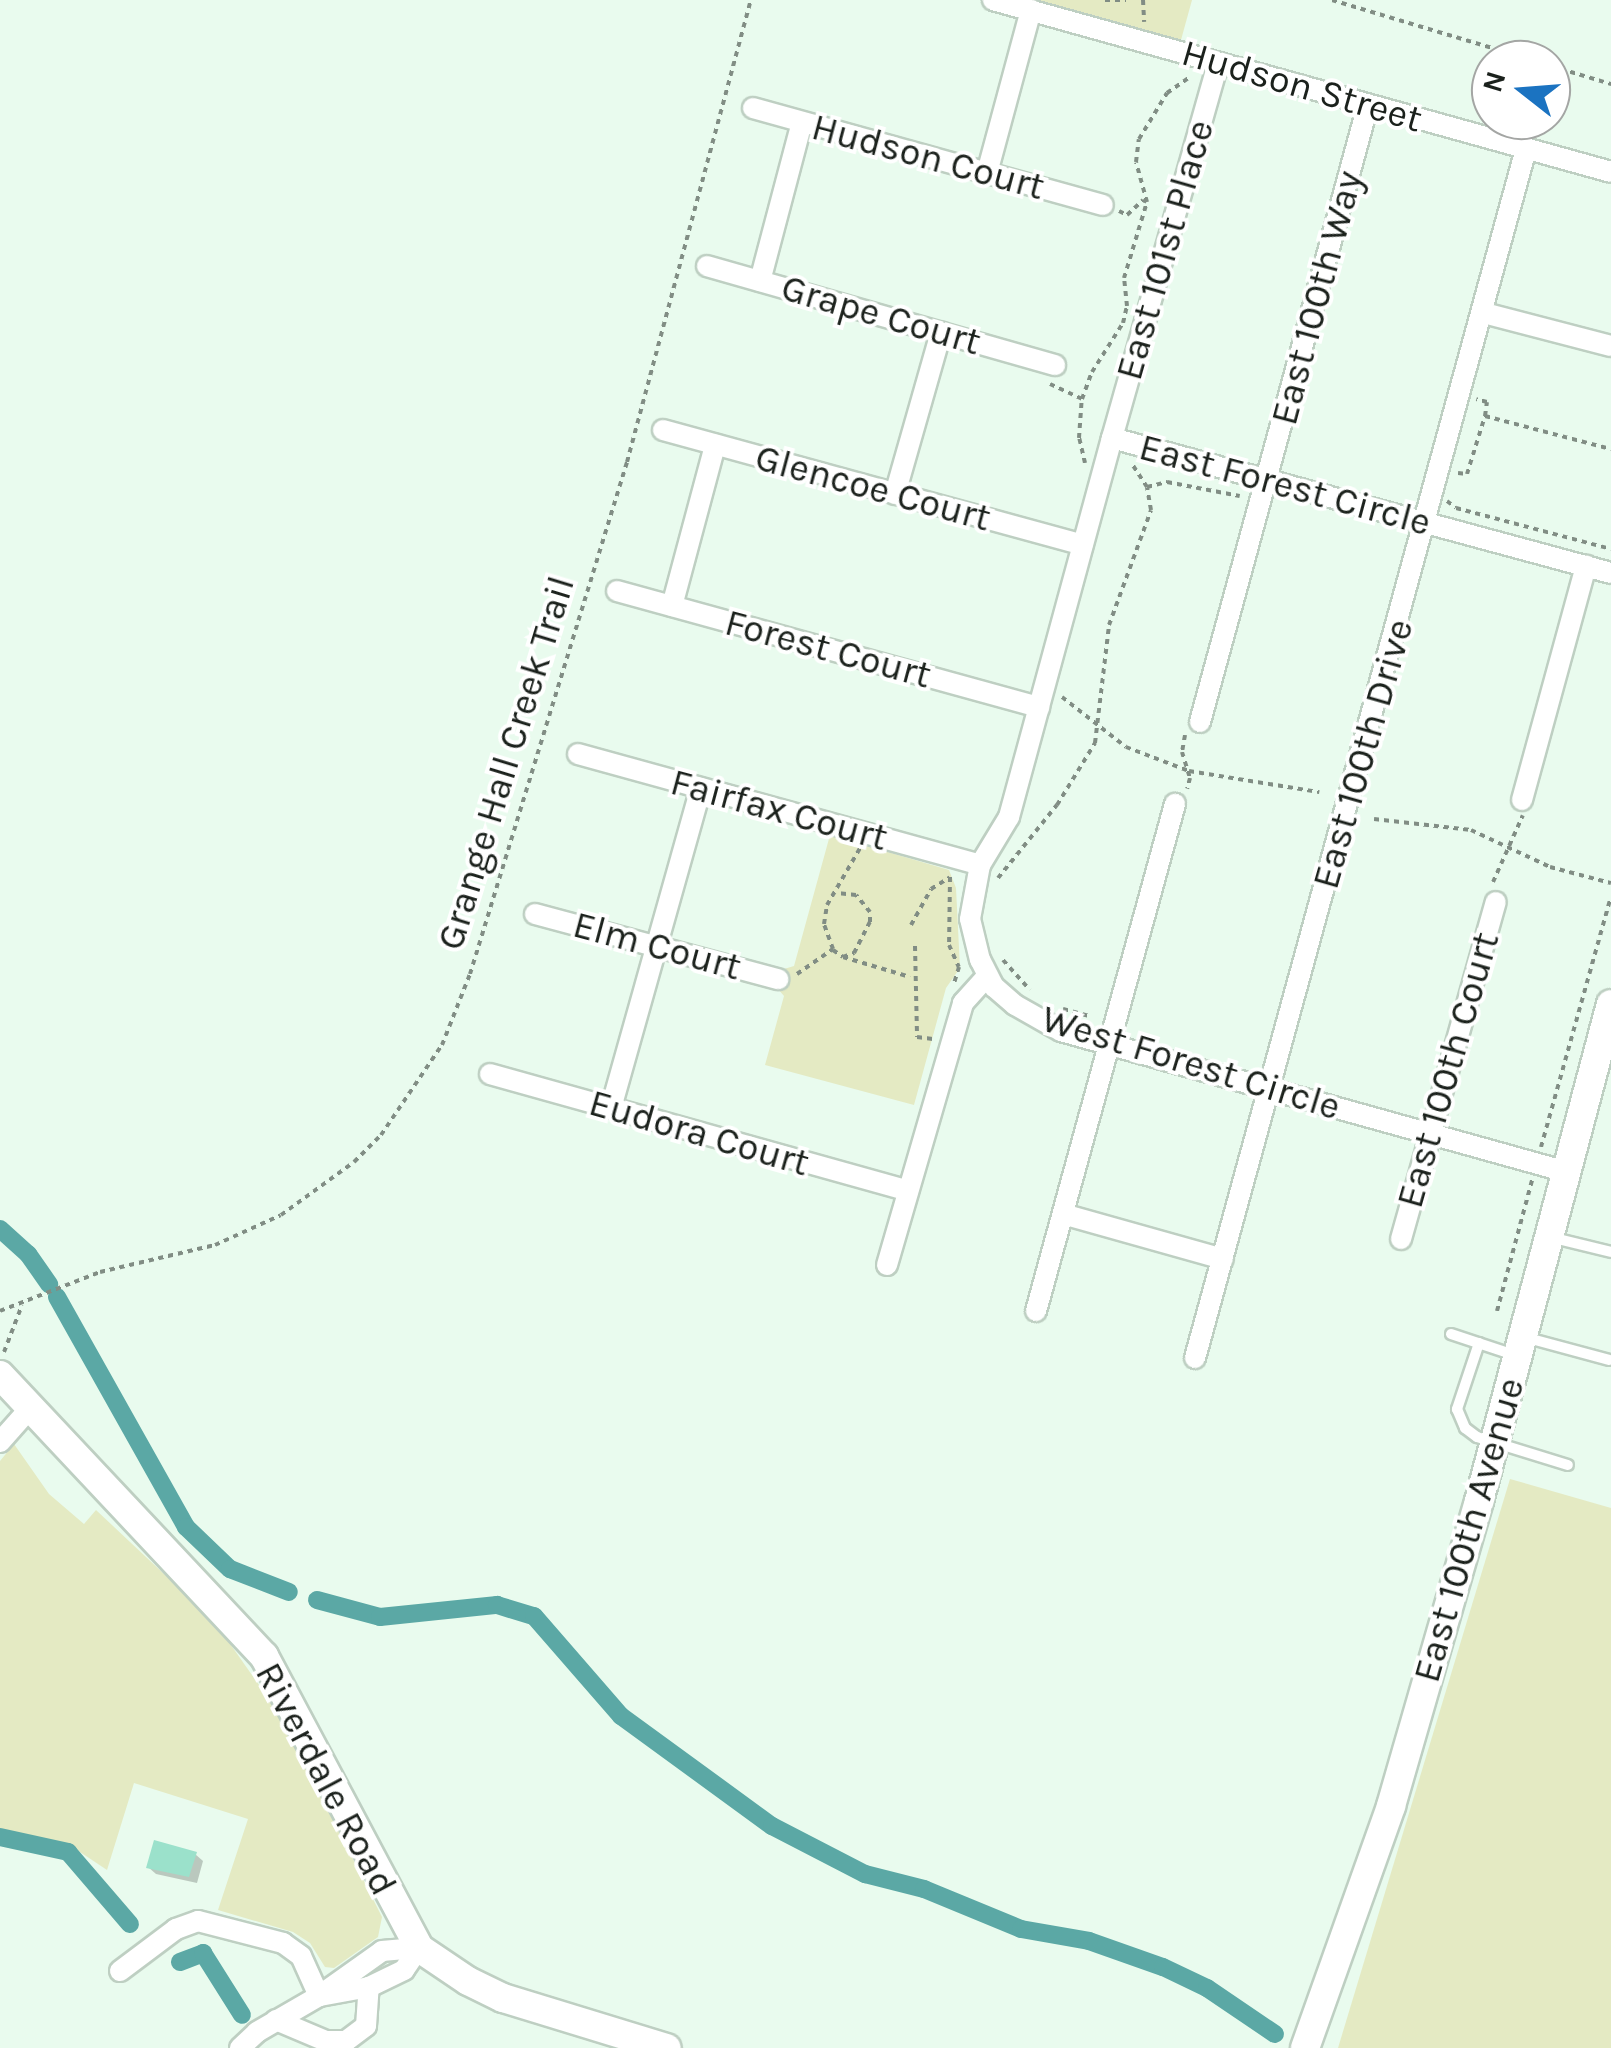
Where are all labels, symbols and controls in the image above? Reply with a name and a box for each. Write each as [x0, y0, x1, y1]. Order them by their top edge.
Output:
street label: Hudson Street [1177, 30, 1427, 142]
north arrow [1471, 40, 1571, 140]
text: N [1475, 67, 1512, 96]
street label: Hudson Court [807, 104, 1049, 210]
street label: East 101st Place [1106, 115, 1224, 385]
street label: East 100th Way [1261, 166, 1373, 430]
street label: Grape Court [776, 265, 986, 365]
street label: East Forest Circle [1134, 424, 1436, 546]
street label: Glencoe Court [750, 435, 996, 541]
street label: Grange Hall Creek Trail [427, 571, 585, 955]
street label: Forest Court [720, 600, 936, 698]
street label: East 100th Drive [1303, 614, 1423, 894]
street label: Fairfax Court [666, 759, 892, 861]
street label: Elm Court [568, 902, 746, 990]
street label: East 100th Court [1387, 927, 1509, 1213]
street label: West Forest Circle [1036, 996, 1346, 1130]
street label: Eudora Court [584, 1080, 814, 1186]
street label: East 100th Avenue [1404, 1373, 1534, 1687]
street label: Riverdale Road [246, 1655, 406, 1903]

